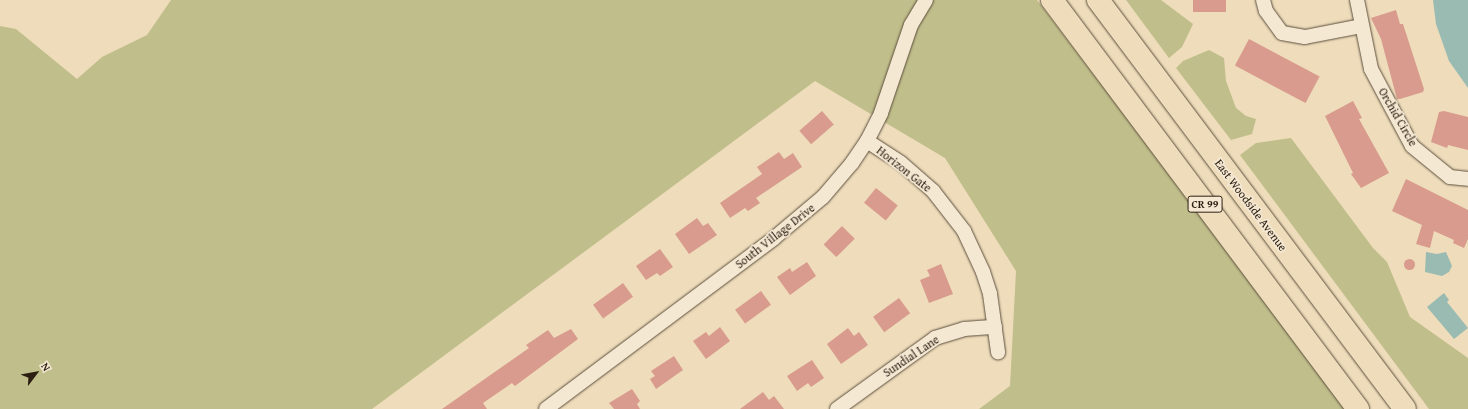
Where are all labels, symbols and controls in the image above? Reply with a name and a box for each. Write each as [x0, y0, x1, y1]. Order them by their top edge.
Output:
street label: Orchid Circle [1375, 85, 1421, 149]
street label: Horizon Gate [874, 143, 934, 195]
street label: East Woodside Avenue [1212, 156, 1290, 254]
road number: CR 99 [1187, 195, 1223, 213]
street label: South Village Drive [732, 200, 818, 272]
street label: Sundial Lane [880, 332, 942, 380]
north arrow [16, 353, 56, 393]
text: N [37, 359, 55, 374]

